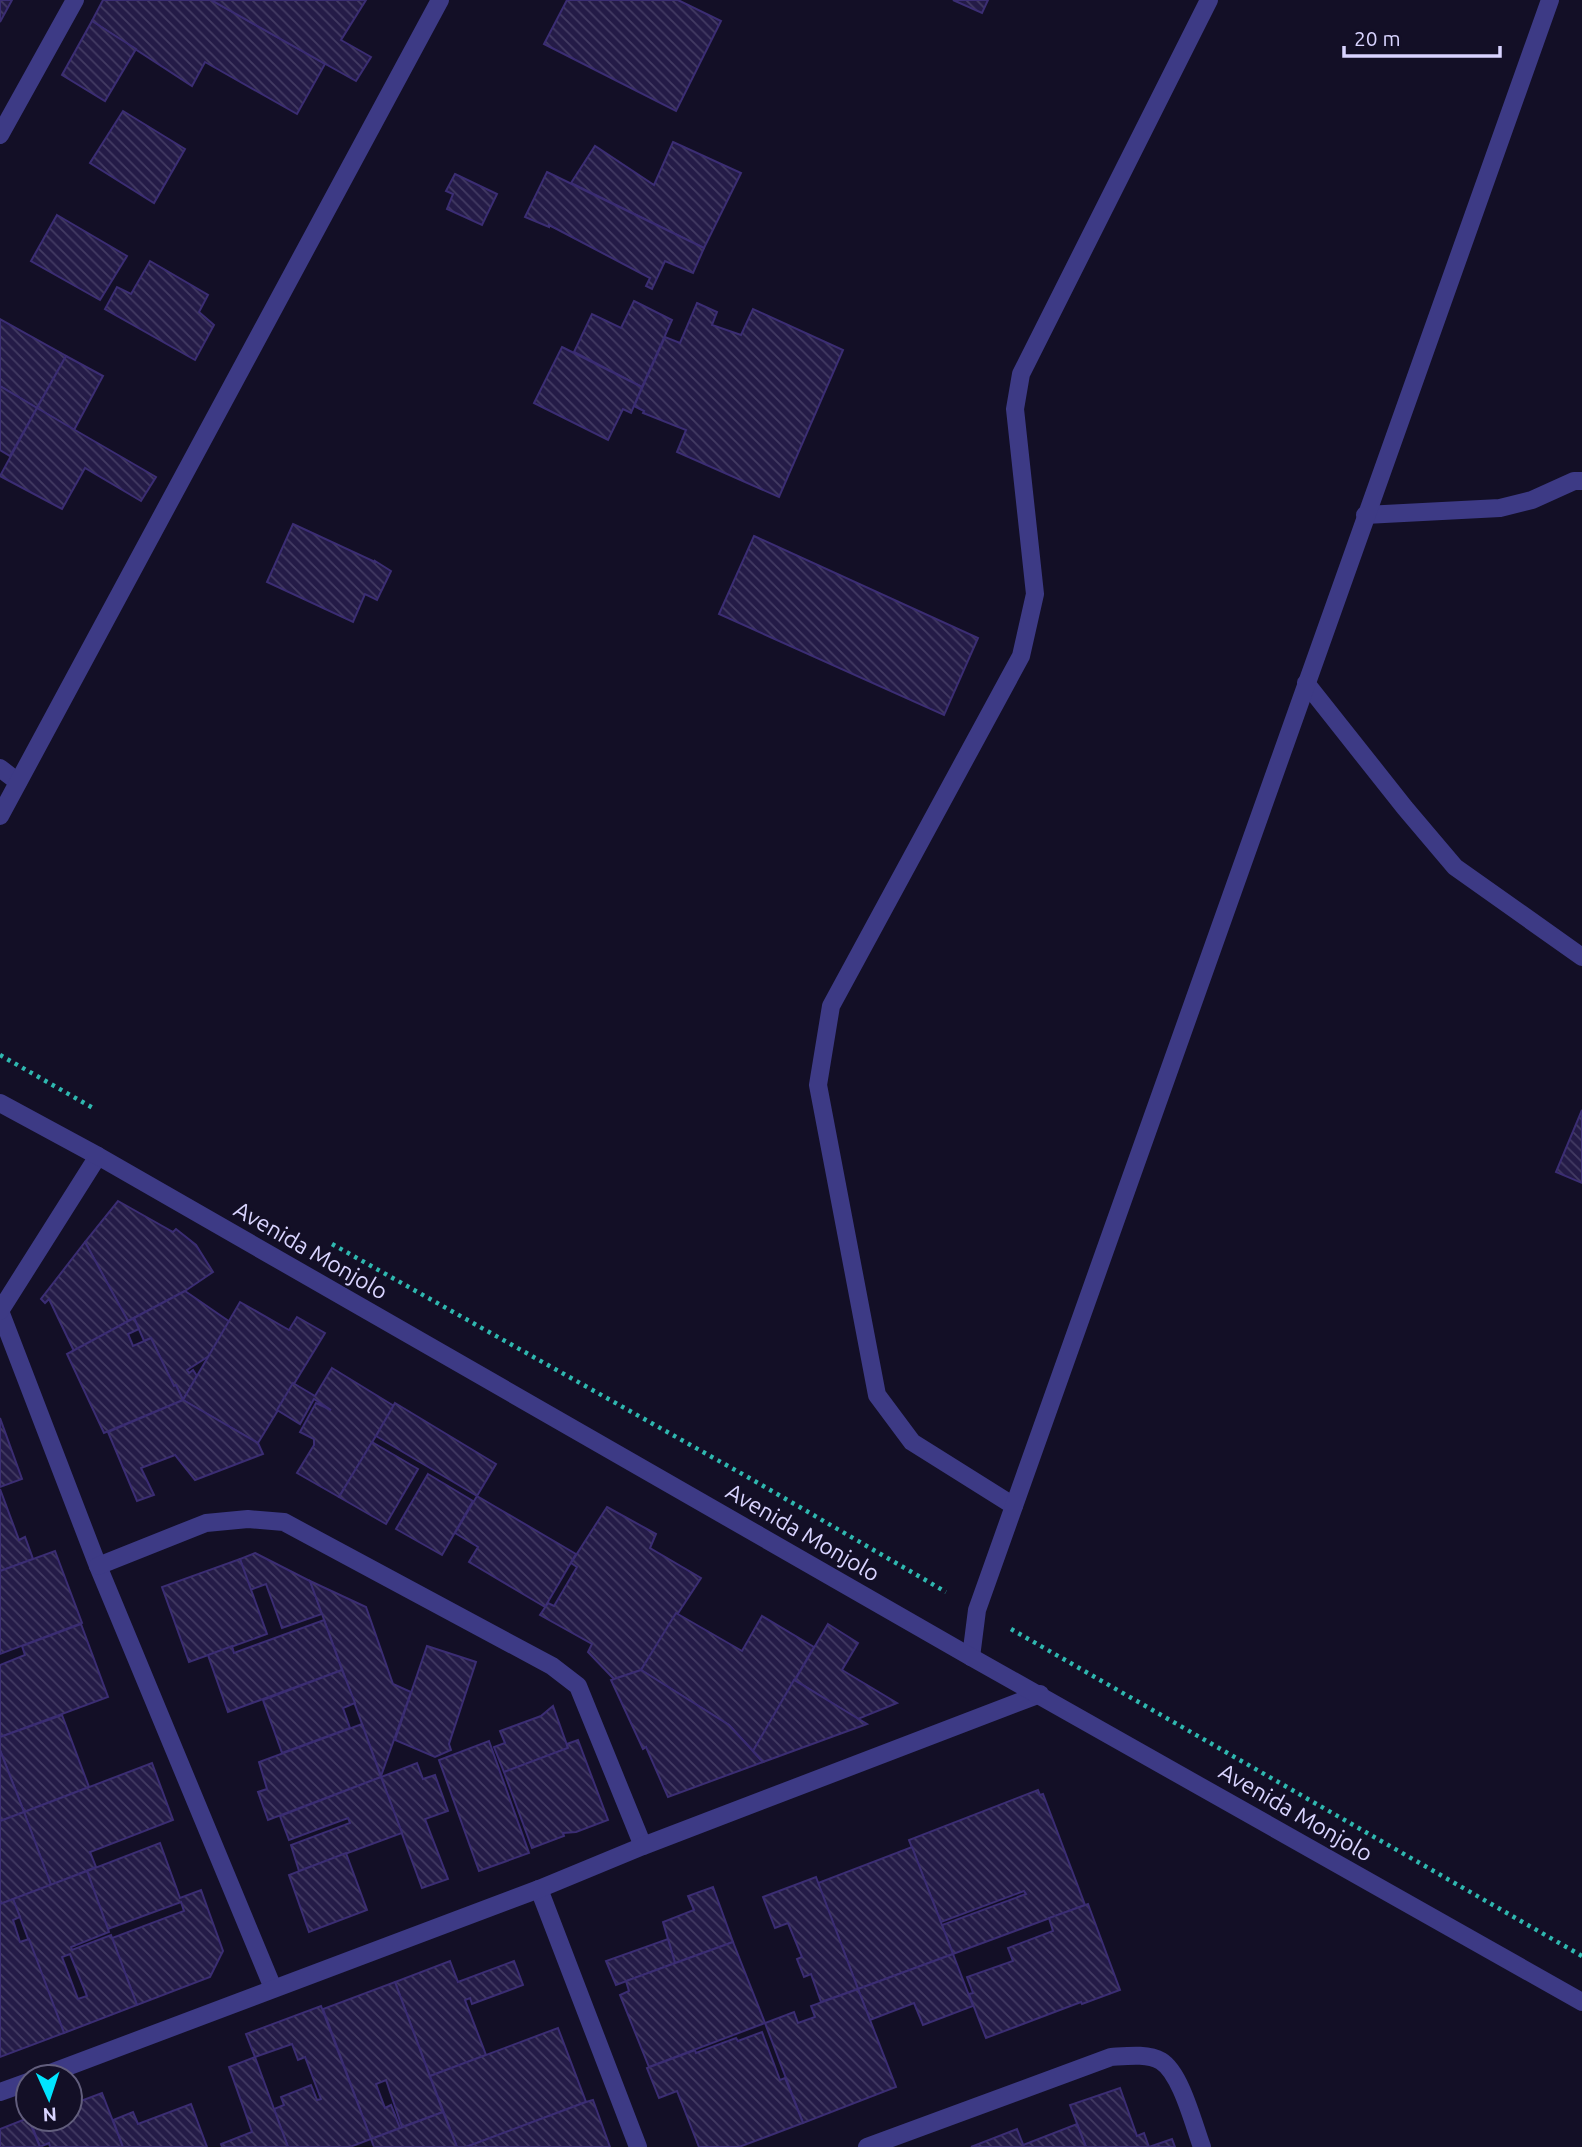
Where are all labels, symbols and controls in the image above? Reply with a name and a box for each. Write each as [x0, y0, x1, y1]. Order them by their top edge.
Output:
scale bar [1344, 14, 1500, 58]
text: 20 m [1354, 26, 1401, 50]
street label: Avenida Monjolo [230, 1196, 392, 1304]
street label: Avenida Monjolo [722, 1478, 884, 1586]
street label: Avenida Monjolo [1215, 1758, 1377, 1866]
north arrow [14, 2063, 84, 2133]
text: N [42, 2104, 58, 2126]

